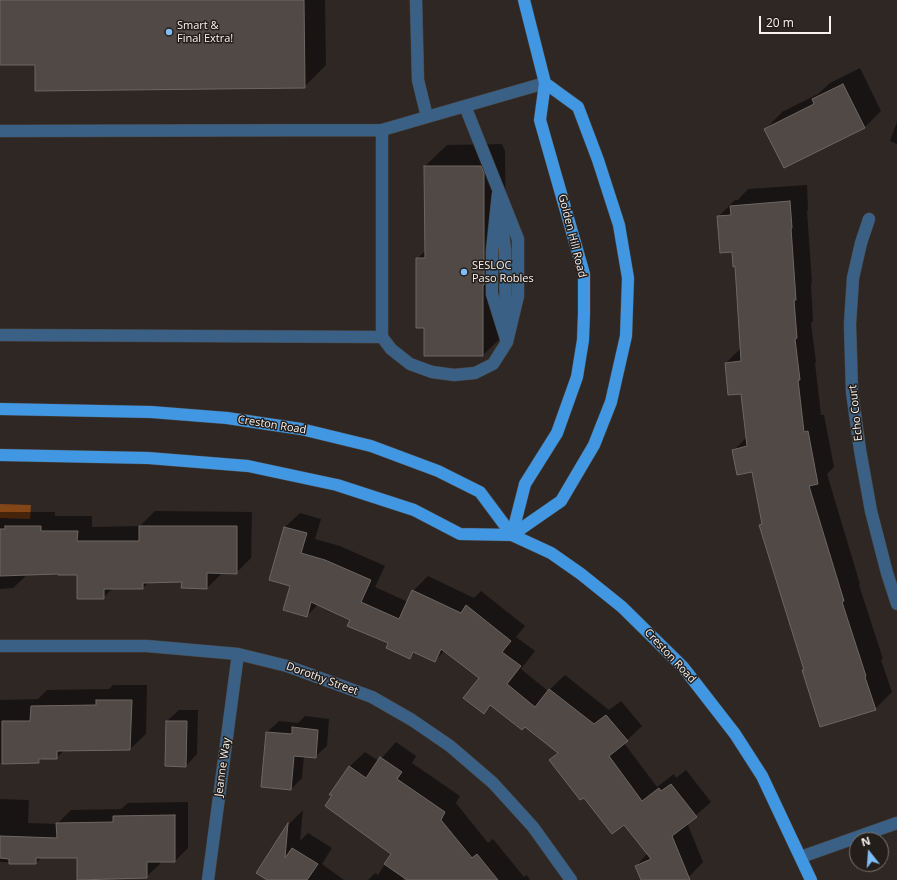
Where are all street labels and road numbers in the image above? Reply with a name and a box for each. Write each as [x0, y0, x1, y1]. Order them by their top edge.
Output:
street label: Golden Hill Road [555, 193, 589, 279]
street label: Echo Court [846, 384, 866, 442]
street label: Creston Road [237, 413, 307, 437]
street label: Creston Road [642, 626, 698, 686]
street label: Dorothy Street [284, 660, 360, 698]
street label: Jeanne Way [212, 737, 234, 797]

